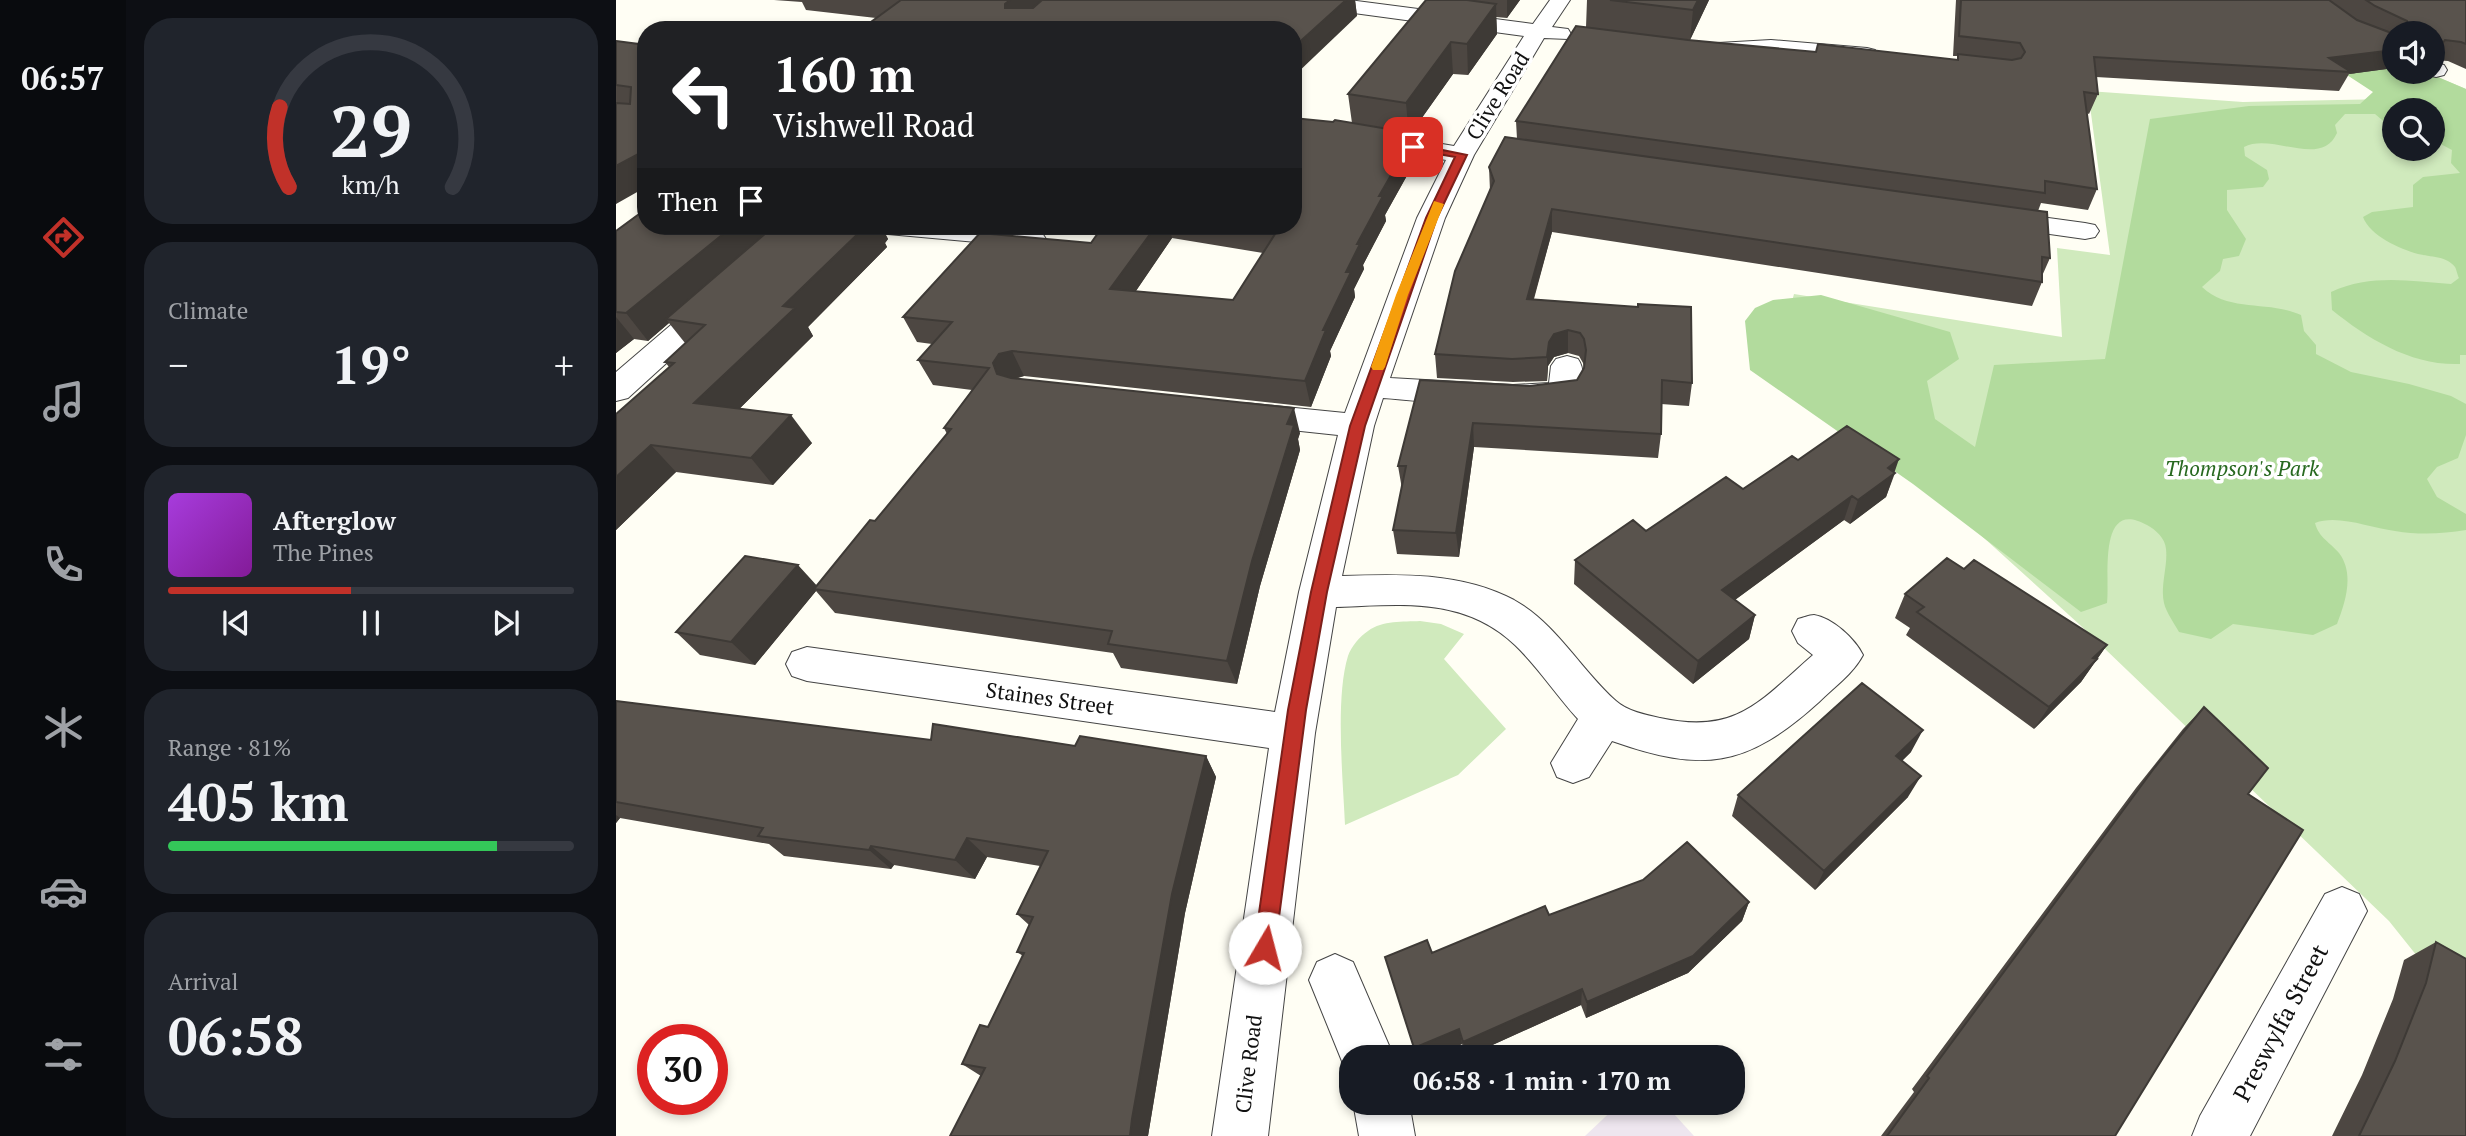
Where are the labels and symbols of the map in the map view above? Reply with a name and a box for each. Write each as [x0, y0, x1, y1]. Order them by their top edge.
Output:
street label: Clive Road [1459, 46, 1535, 145]
pin [1383, 117, 1443, 177]
park label: Thompson's Park [2165, 454, 2320, 482]
street label: Staines Street [984, 675, 1116, 721]
position arrow [1228, 911, 1302, 985]
street label: Preswylfa Street [2225, 938, 2335, 1107]
street label: Clive Road [1228, 1013, 1268, 1115]
speed limit sign: 30 [637, 1024, 728, 1115]

